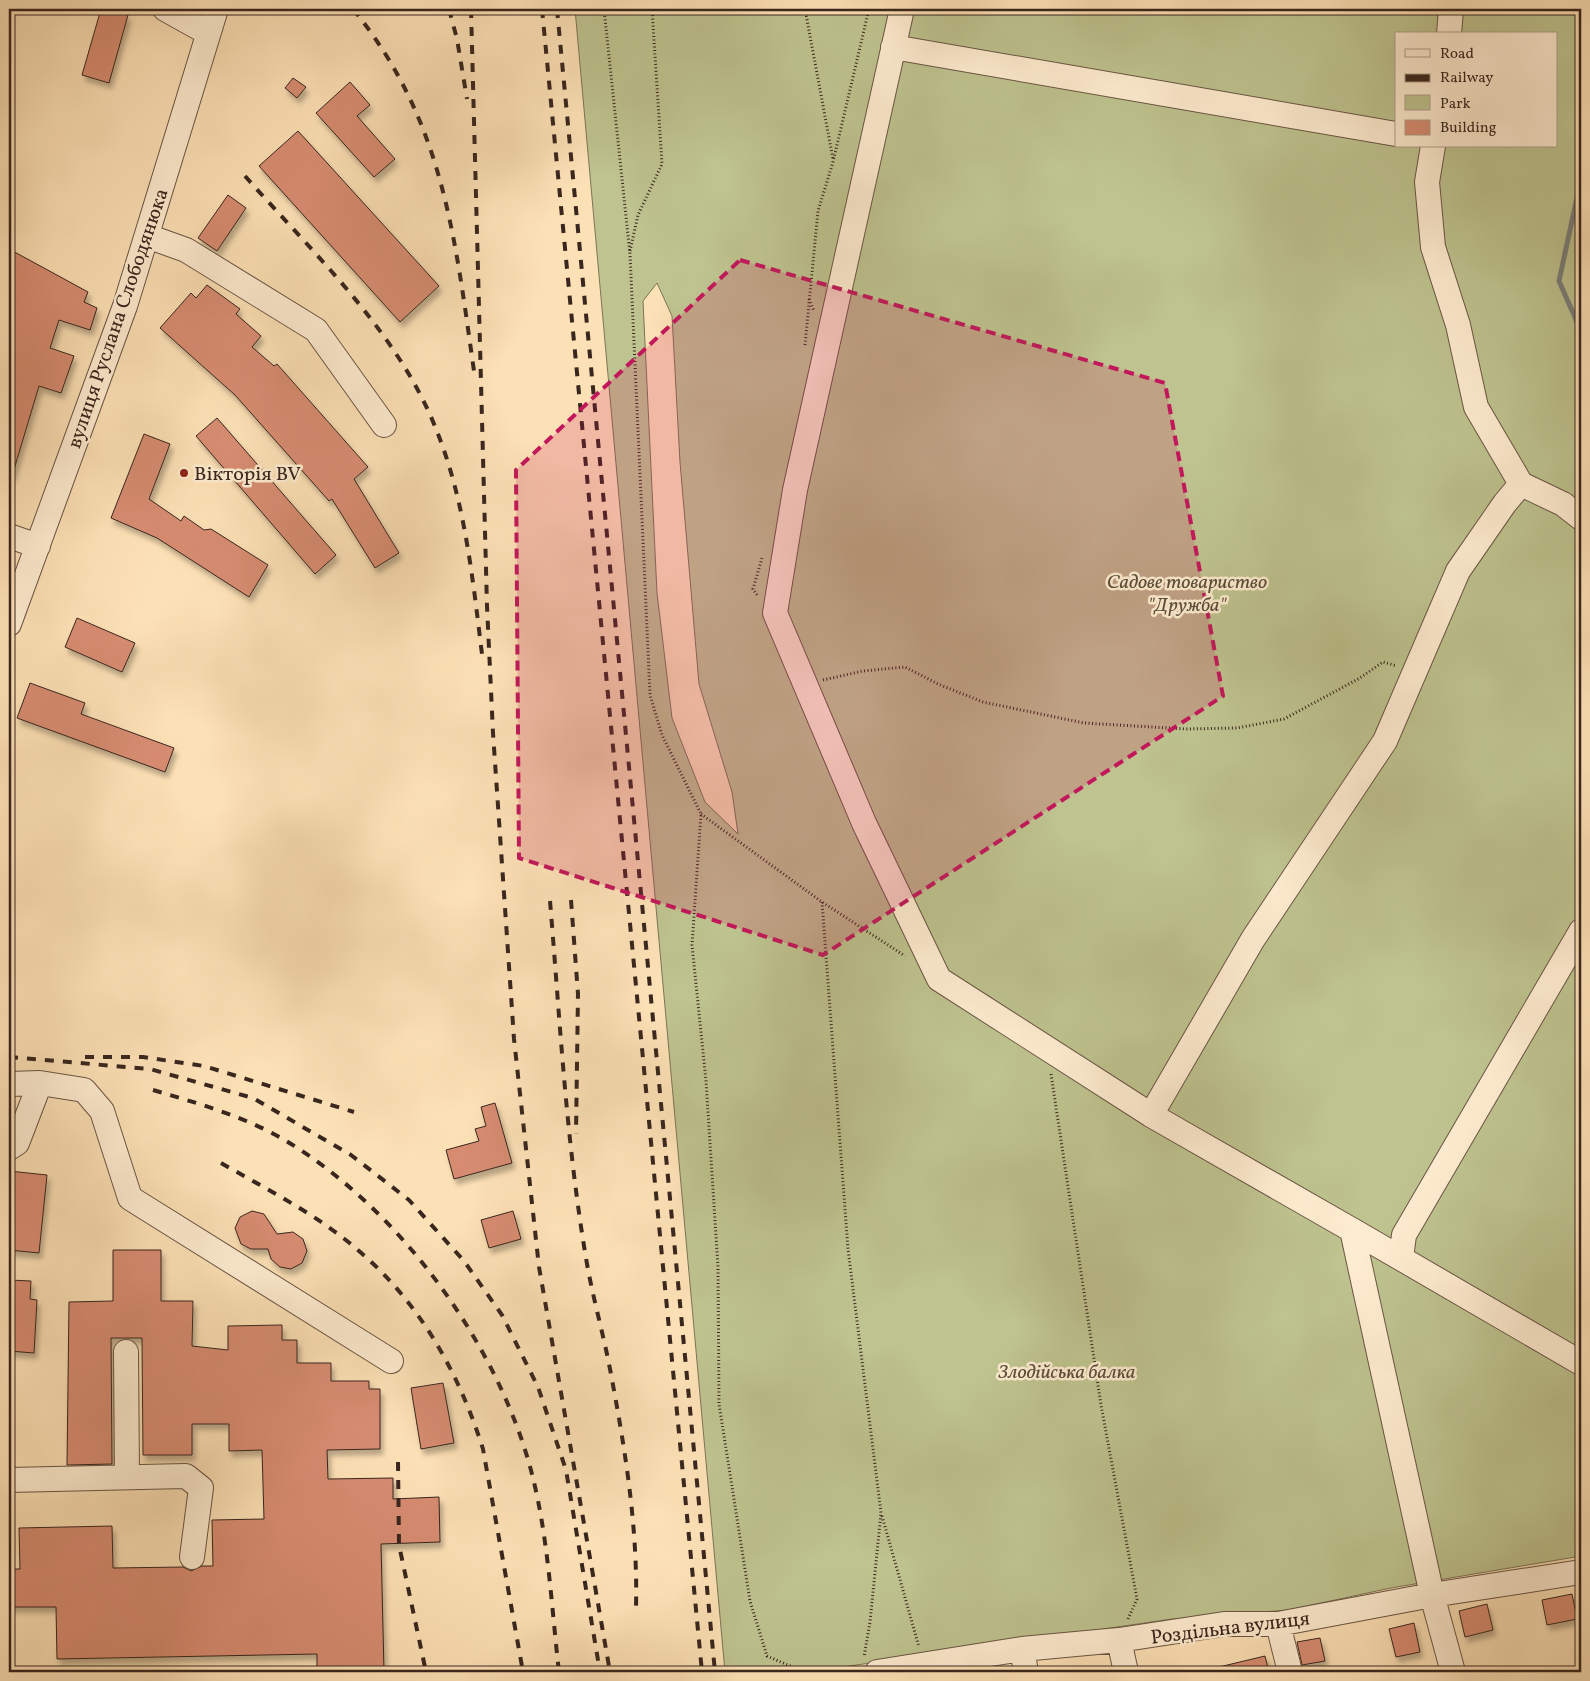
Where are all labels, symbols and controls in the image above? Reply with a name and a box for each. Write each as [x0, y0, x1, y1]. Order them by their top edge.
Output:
legend [1395, 32, 1558, 148]
text: Road [1440, 44, 1474, 65]
text: Railway [1440, 68, 1493, 89]
text: Park [1440, 94, 1471, 115]
text: Building [1440, 118, 1497, 139]
street label: вулиця Руслана Слободянюка [61, 185, 177, 452]
place label: Вікторія BV [194, 461, 301, 489]
marker: Вікторія BV [178, 467, 190, 479]
park label: Садове товариство "Дружба" [1107, 569, 1267, 620]
park label: Злодійська балка [998, 1359, 1135, 1387]
street label: Роздільна вулиця [1149, 1605, 1311, 1653]

